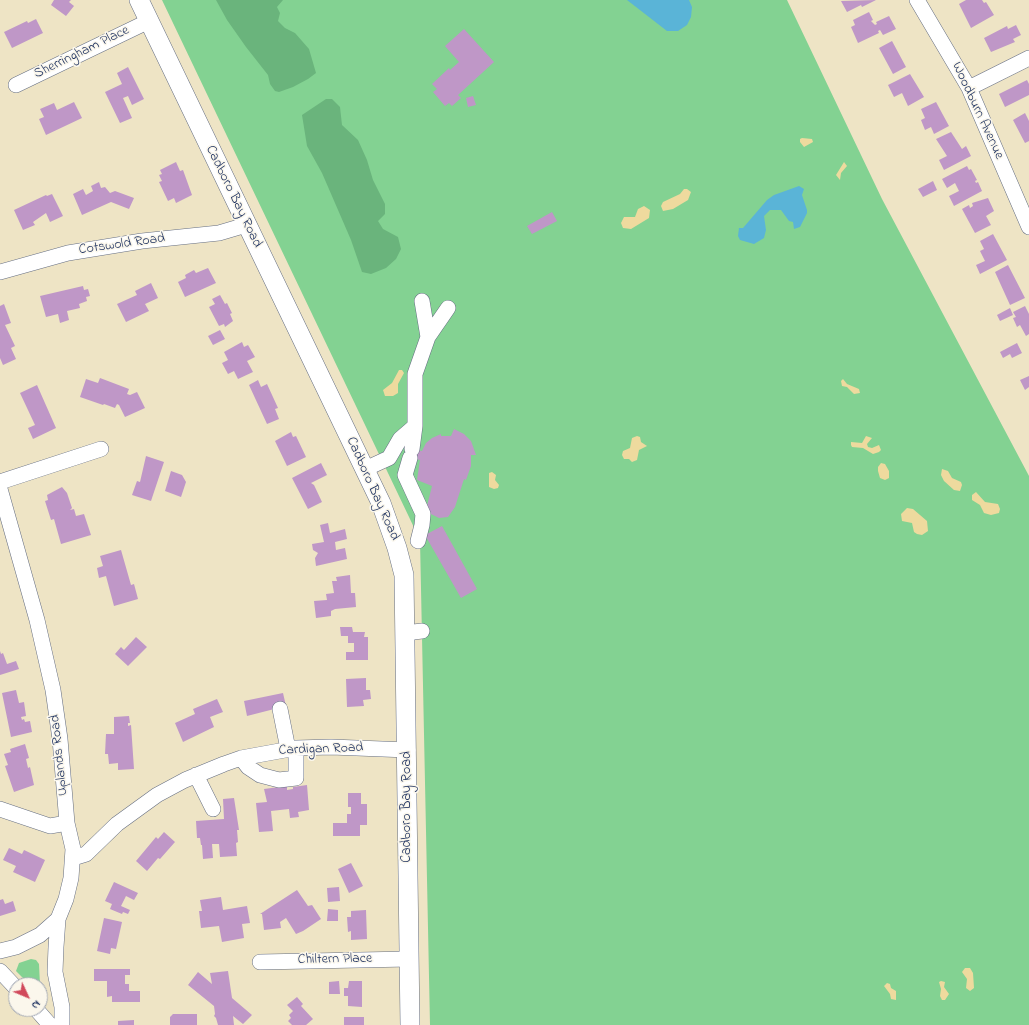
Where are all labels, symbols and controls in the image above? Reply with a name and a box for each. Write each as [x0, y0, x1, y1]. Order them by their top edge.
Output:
street label: Sherringham Place [32, 23, 132, 83]
street label: Woodburn Avenue [947, 60, 1007, 162]
street label: Cadboro Bay Road [201, 143, 265, 251]
street label: Cotswold Road [78, 231, 166, 259]
street label: Cadboro Bay Road [342, 435, 402, 543]
street label: Uplands Road [47, 713, 73, 797]
street label: Cardigan Road [278, 740, 364, 760]
street label: Cadboro Bay Road [400, 751, 416, 863]
street label: Chiltern Place [298, 951, 372, 969]
north arrow [8, 977, 48, 1017]
text: N [28, 996, 44, 1013]

